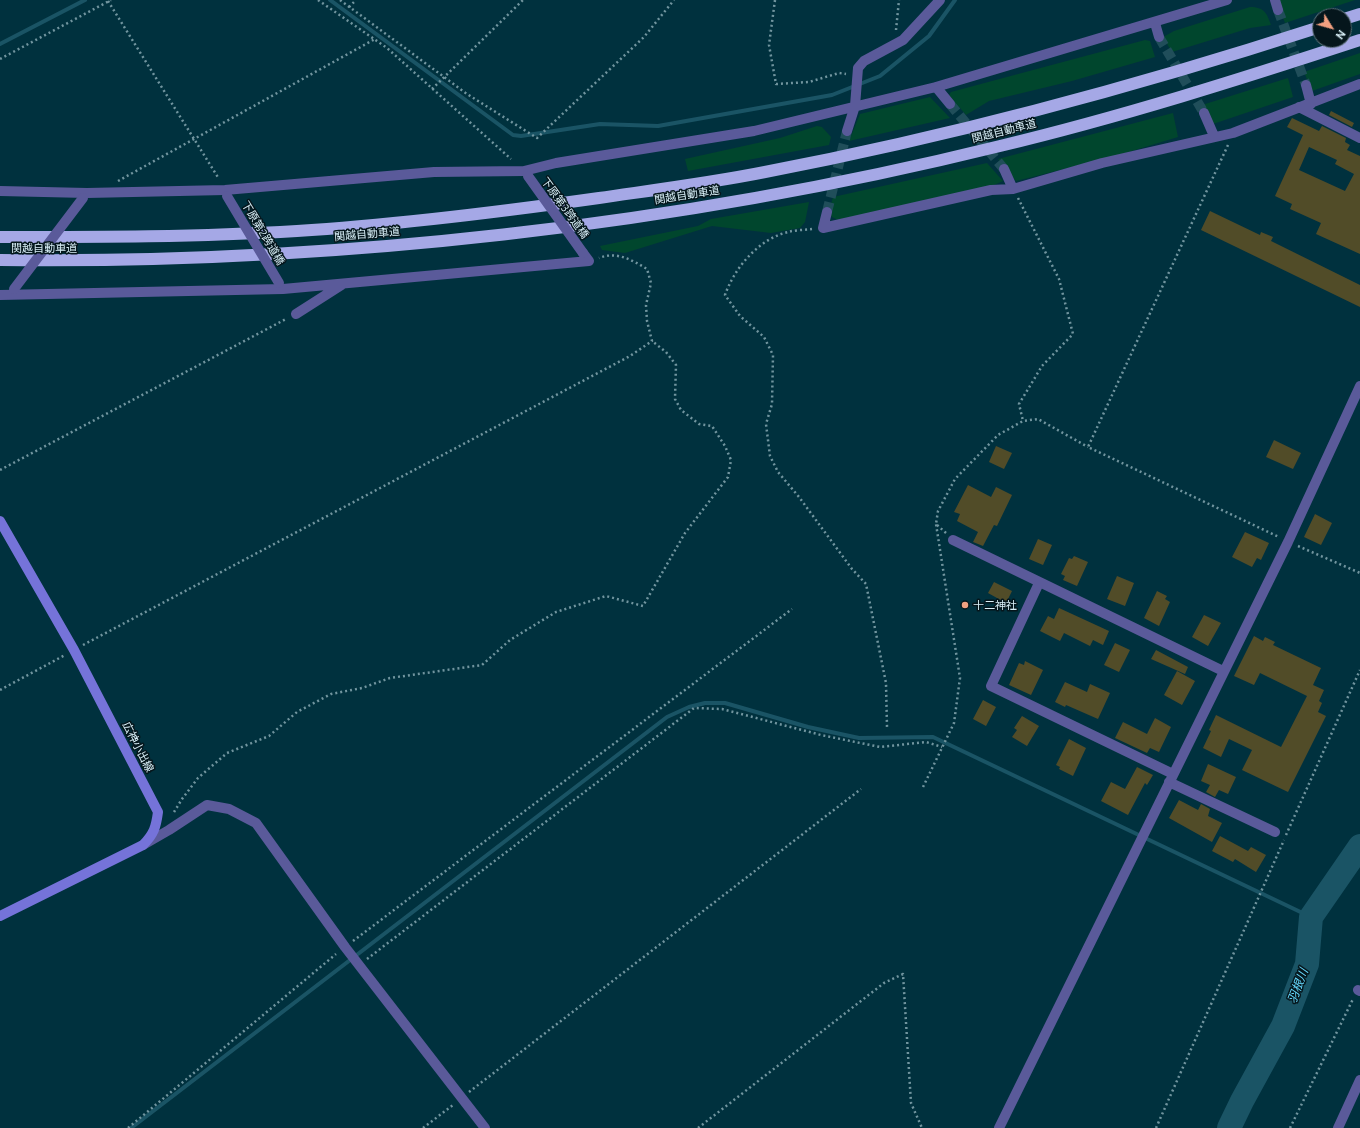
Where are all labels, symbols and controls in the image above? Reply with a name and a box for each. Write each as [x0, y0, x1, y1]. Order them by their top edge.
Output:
north arrow [1312, 8, 1352, 48]
text: N [1334, 28, 1348, 42]
street label: 関越自動車道 [970, 117, 1038, 145]
street label: 下原第3跨道橋 [538, 175, 592, 241]
street label: 関越自動車道 [653, 183, 721, 207]
street label: 下原第2跨道橋 [239, 199, 287, 267]
street label: 関越自動車道 [334, 225, 400, 243]
street label: 関越自動車道 [11, 241, 77, 255]
place label: 十二神社 [973, 598, 1017, 612]
marker: 十二神社 [960, 600, 970, 610]
street label: 広神小出線 [120, 720, 156, 774]
water label: 羽根川 [1285, 967, 1311, 1005]

